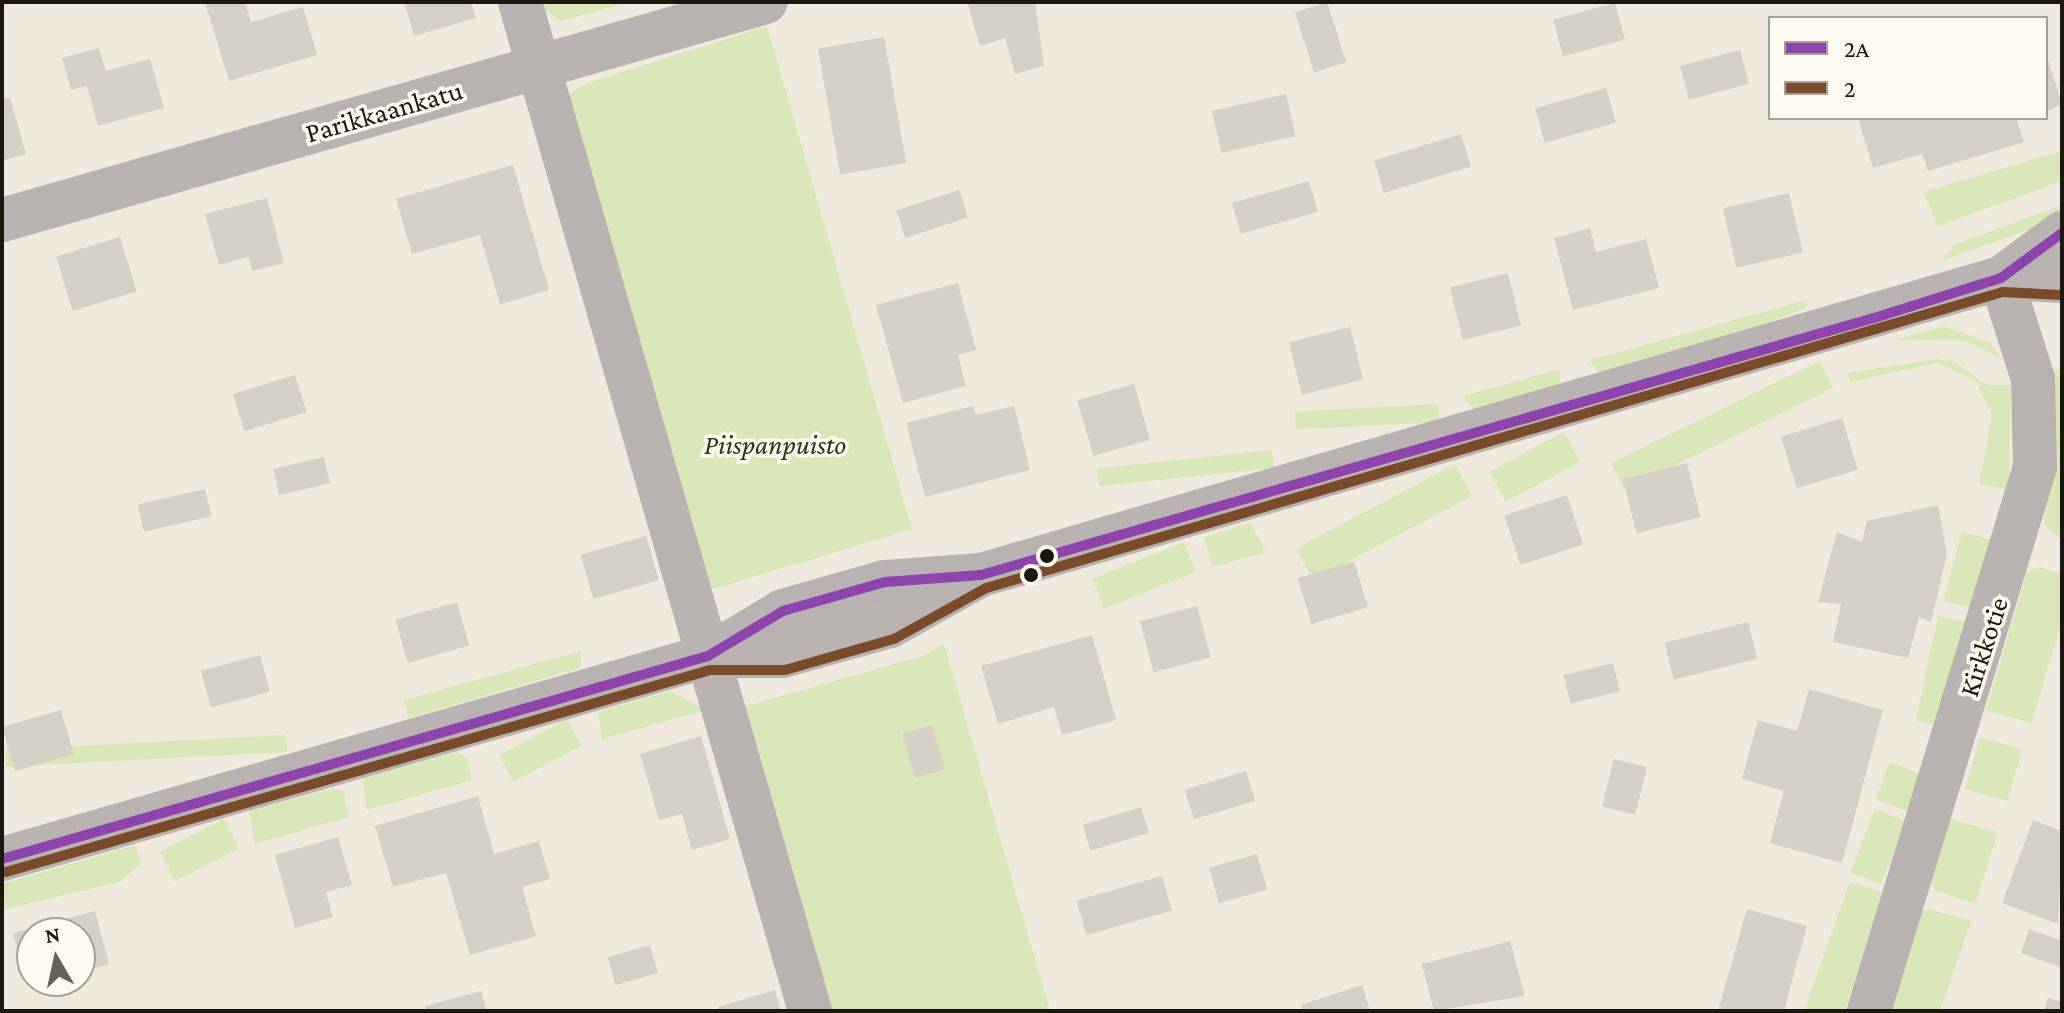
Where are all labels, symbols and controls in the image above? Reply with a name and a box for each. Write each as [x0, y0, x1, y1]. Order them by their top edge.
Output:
legend [1768, 16, 2048, 120]
text: 2A [1844, 35, 1869, 62]
street label: Parikkaankatu [302, 74, 466, 150]
text: 2 [1844, 75, 1855, 102]
park label: Piispanpuisto [704, 428, 846, 462]
unlabelled marker [1039, 548, 1055, 564]
unlabelled marker [1023, 567, 1039, 583]
street label: Kirkkotie [1952, 593, 2016, 701]
north arrow [16, 917, 96, 997]
text: N [43, 921, 62, 948]

